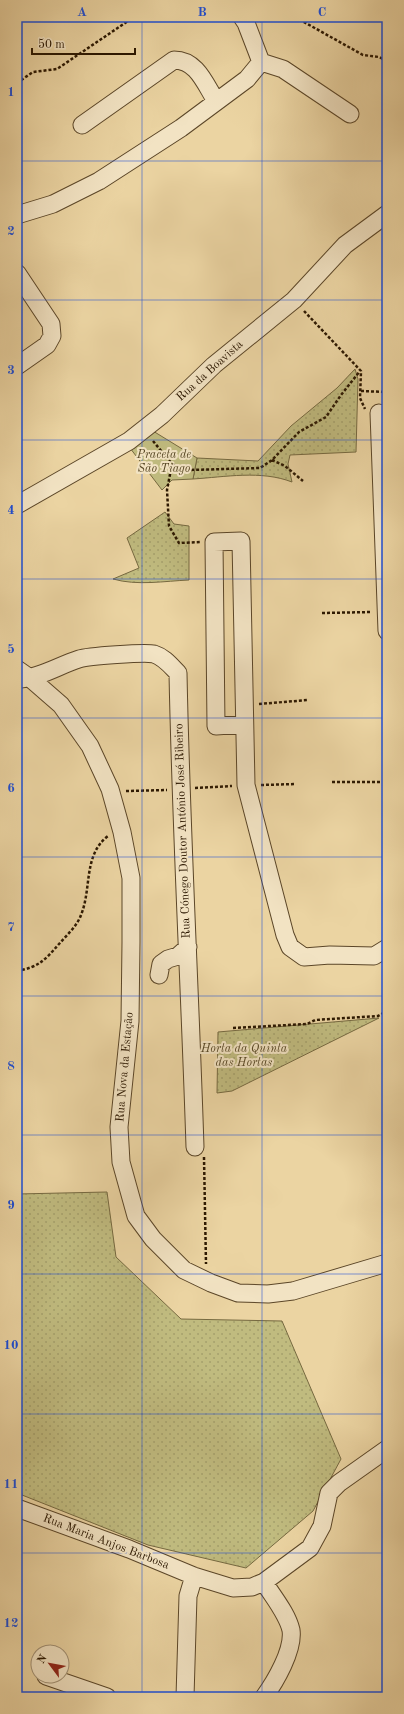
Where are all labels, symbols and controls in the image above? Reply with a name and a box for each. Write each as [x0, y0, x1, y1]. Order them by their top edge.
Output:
text: A [77, 6, 87, 19]
text: B [197, 6, 207, 19]
text: C [318, 6, 326, 19]
scale bar [32, 30, 135, 56]
text: 50 m [38, 38, 65, 51]
text: 1 [7, 86, 15, 99]
text: 2 [7, 225, 15, 238]
street label: Rua da Boavista [175, 338, 245, 404]
text: 3 [7, 364, 15, 377]
park label: Praceta de São Tiago [136, 449, 191, 475]
text: 4 [7, 504, 15, 517]
text: 5 [7, 643, 15, 656]
street label: Rua Cónego Doutor António José Ribeiro [173, 723, 193, 939]
text: 6 [7, 782, 15, 795]
text: 7 [7, 921, 15, 934]
street label: Rua Nova da Estação [114, 1011, 136, 1123]
park label: Horta da Quinta das Hortas [200, 1043, 288, 1069]
text: 8 [7, 1060, 15, 1073]
text: 9 [7, 1199, 15, 1212]
text: 10 [3, 1339, 19, 1352]
text: 11 [3, 1478, 19, 1491]
street label: Rua Maria Anjos Barbosa [41, 1512, 171, 1572]
text: 12 [3, 1617, 19, 1630]
north arrow [30, 1644, 70, 1684]
text: N [36, 1653, 50, 1666]

